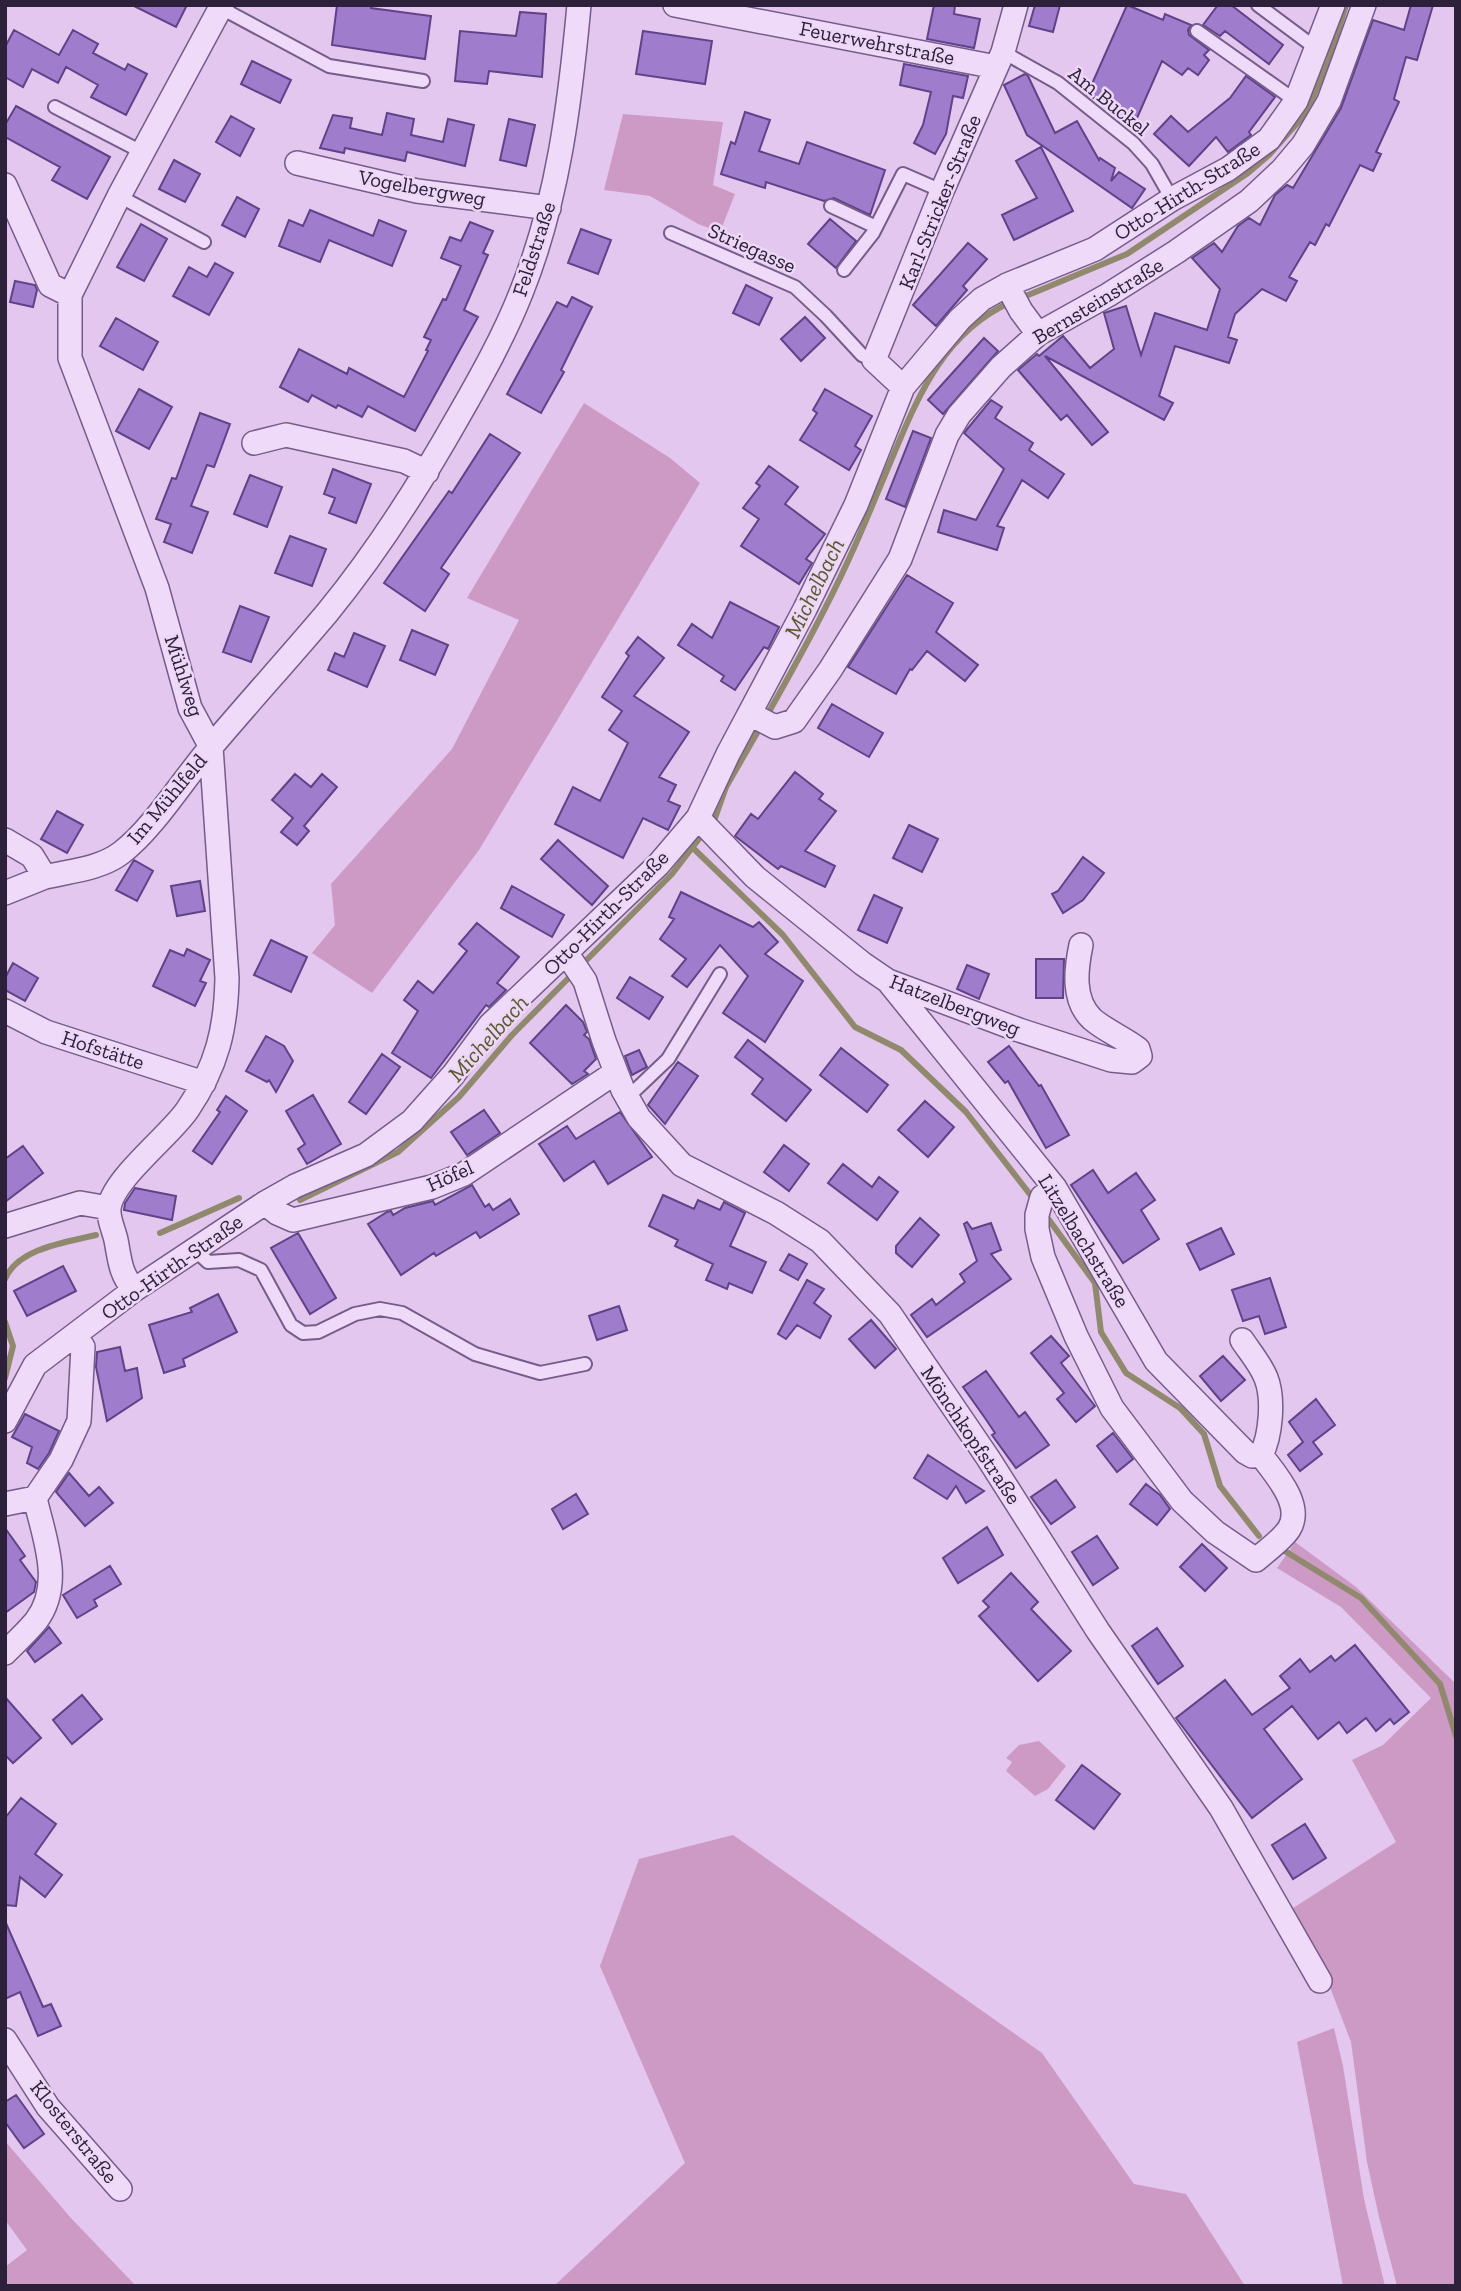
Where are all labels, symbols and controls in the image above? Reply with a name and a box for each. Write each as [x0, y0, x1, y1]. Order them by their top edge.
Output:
street label: Feuerwehrstraße [797, 15, 957, 70]
street label: Am Buckel [1064, 60, 1155, 141]
street label: Karl-Stricker-Straße [893, 111, 986, 293]
street label: Otto-Hirth-Straße [1109, 136, 1264, 245]
street label: Vogelbergweg [356, 164, 488, 211]
street label: Feldstraße [507, 198, 561, 299]
street label: Striegasse [704, 217, 800, 278]
street label: Bernsteinstraße [1028, 252, 1168, 349]
water label: Michelbach [778, 534, 850, 642]
street label: Mühlweg [160, 632, 210, 720]
street label: Im Mühlfeld [122, 748, 212, 849]
street label: Otto-Hirth-Straße [538, 845, 674, 981]
street label: Hatzelbergweg [887, 968, 1024, 1041]
water label: Michelbach [442, 989, 534, 1087]
street label: Hofstätte [59, 1024, 148, 1075]
street label: Höfel [423, 1154, 477, 1197]
street label: Litzelbachstraße [1033, 1169, 1136, 1312]
street label: Otto-Hirth-Straße [96, 1208, 247, 1325]
street label: Mönchkopfstraße [916, 1361, 1027, 1509]
street label: Klosterstraße [25, 2075, 124, 2188]

